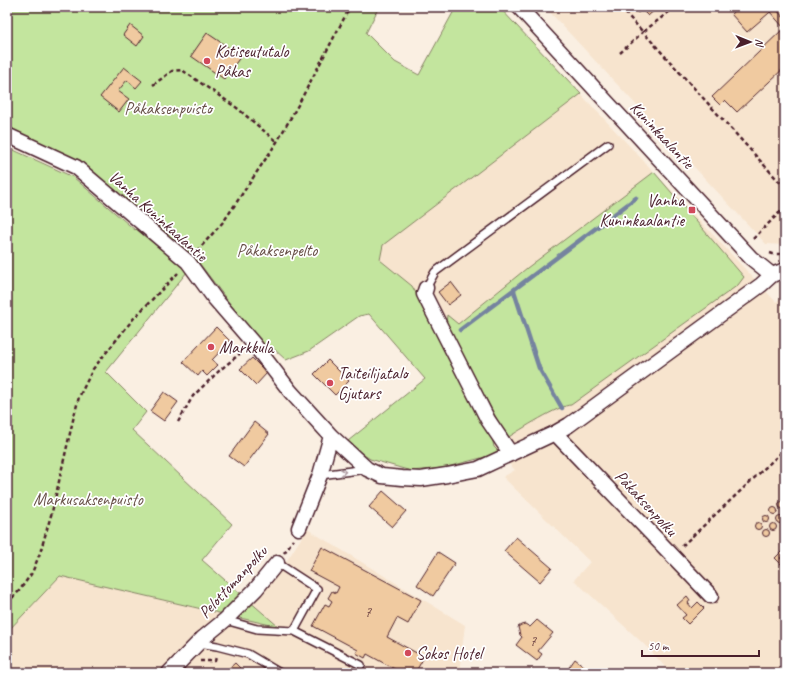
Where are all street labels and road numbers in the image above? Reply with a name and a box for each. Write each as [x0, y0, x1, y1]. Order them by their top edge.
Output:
street label: Kuninkaalantie [626, 97, 699, 174]
street label: Vanha Kuninkaalantie [104, 166, 213, 267]
street label: Påkaksenpolku [610, 466, 683, 541]
street label: Pelottomanpolku [194, 540, 273, 623]

